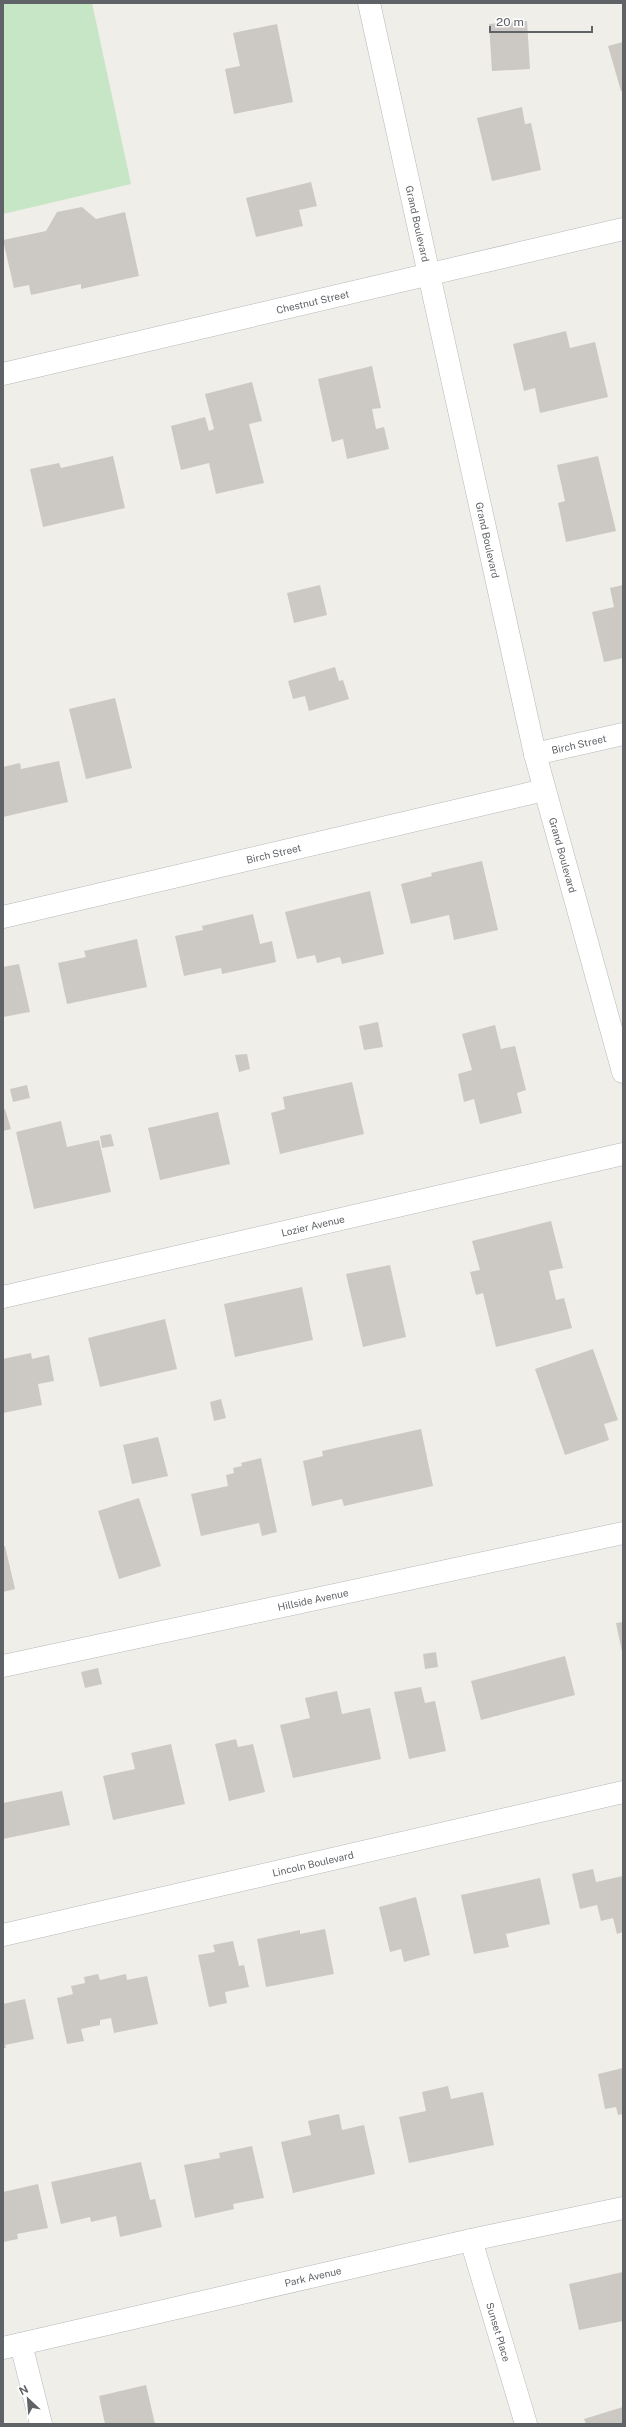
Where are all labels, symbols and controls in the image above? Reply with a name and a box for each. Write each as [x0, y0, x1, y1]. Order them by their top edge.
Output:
scale bar [490, 8, 592, 34]
text: 20 m [496, 15, 524, 29]
street label: Grand Boulevard [404, 184, 432, 263]
street label: Chestnut Street [275, 287, 350, 316]
street label: Grand Boulevard [473, 501, 502, 579]
street label: Birch Street [550, 732, 608, 756]
street label: Grand Boulevard [547, 816, 579, 894]
street label: Birch Street [245, 841, 302, 866]
street label: Lozier Avenue [280, 1212, 346, 1239]
street label: Hillside Avenue [277, 1586, 350, 1613]
street label: Lincoln Boulevard [271, 1848, 355, 1879]
street label: Park Avenue [283, 2264, 343, 2289]
street label: Sunset Place [484, 2301, 513, 2363]
north arrow [8, 2379, 48, 2419]
text: N [17, 2383, 30, 2397]

